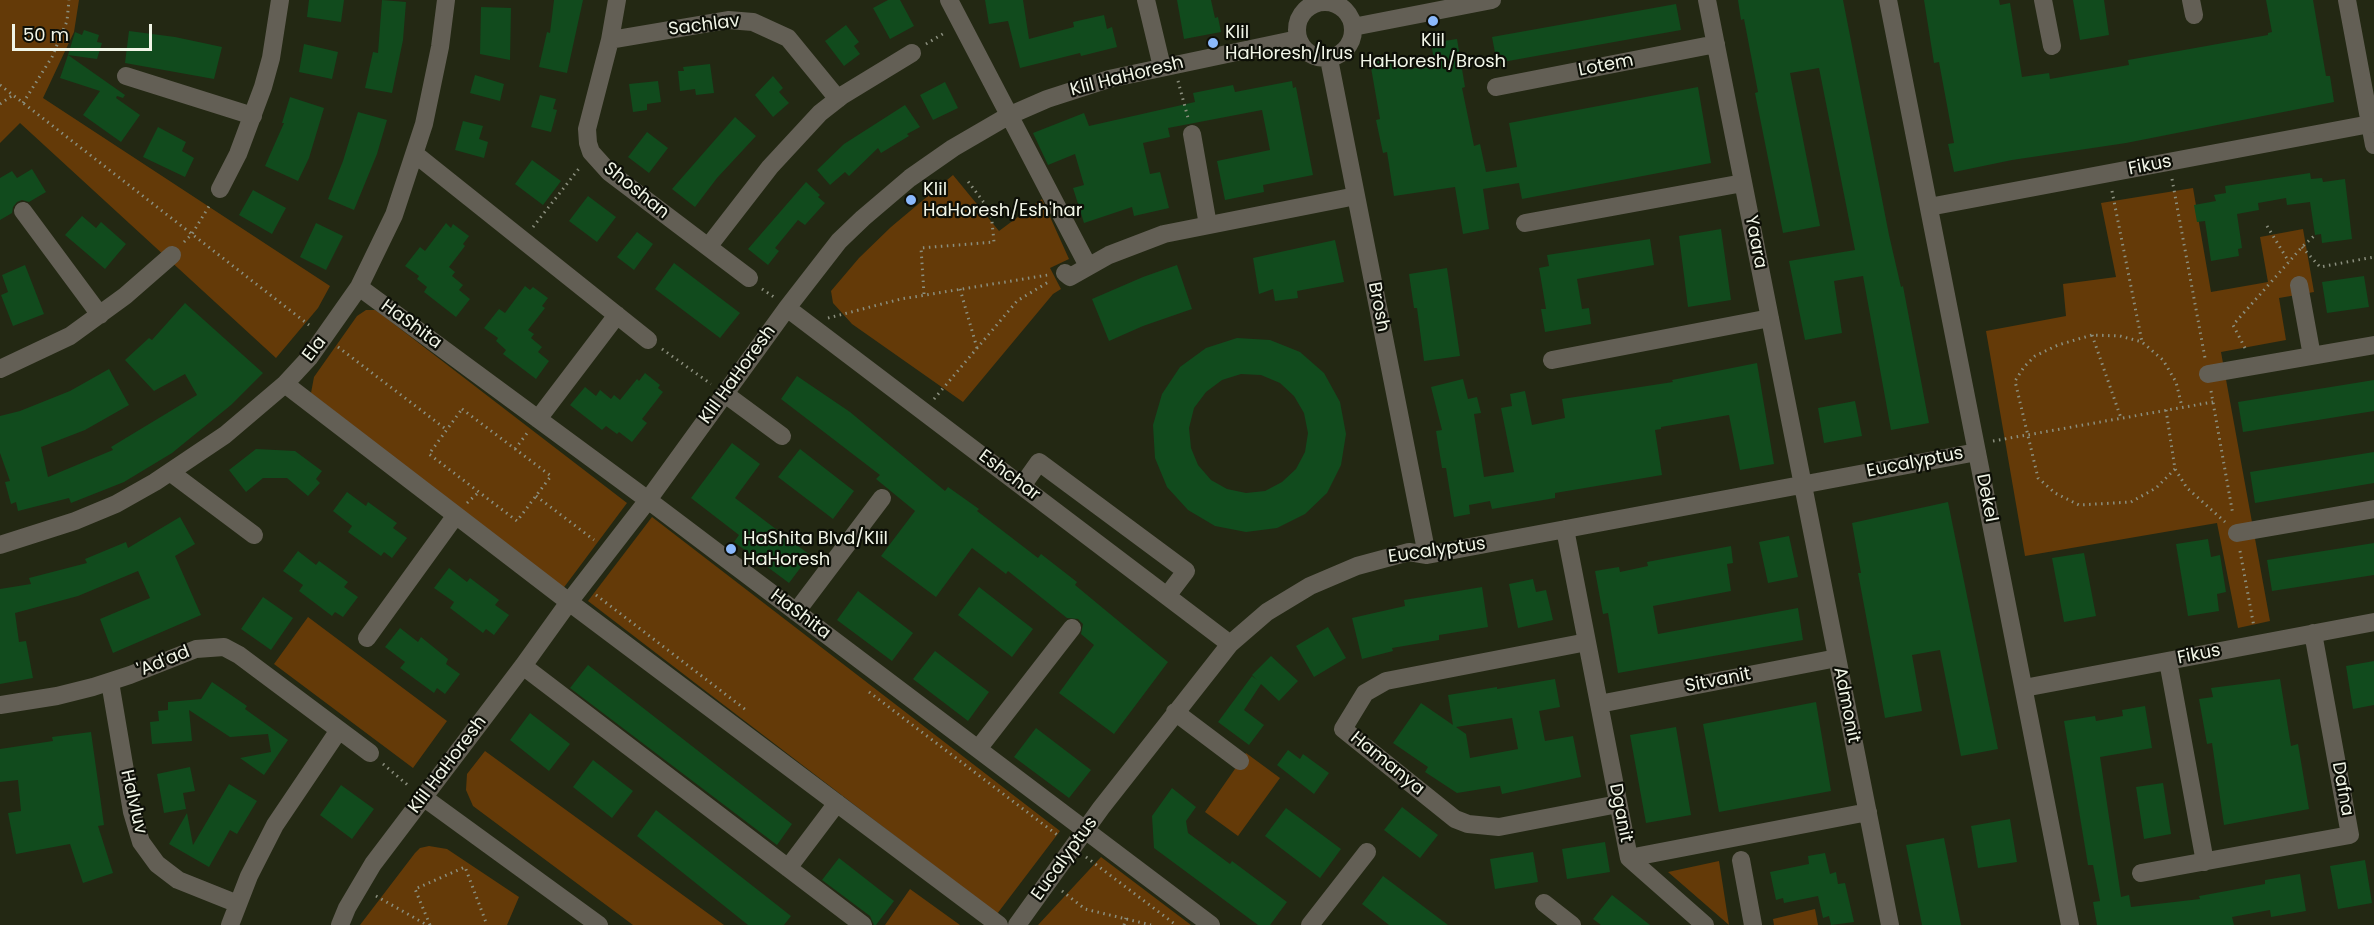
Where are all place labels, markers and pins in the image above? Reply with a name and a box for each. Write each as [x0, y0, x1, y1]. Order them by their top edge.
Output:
marker: Klil HaHoresh/Brosh [1426, 14, 1440, 28]
place label: Klil HaHoresh/Irus [1225, 22, 1353, 64]
place label: Klil HaHoresh/Brosh [1360, 30, 1506, 72]
marker: Klil HaHoresh/Irus [1206, 36, 1220, 50]
place label: Klil HaHoresh/Esh'har [923, 179, 1082, 222]
marker: Klil HaHoresh/Esh'har [904, 193, 918, 207]
place label: HaShita Blvd/Klil HaHoresh [743, 528, 888, 570]
marker: HaShita Blvd/Klil HaHoresh [724, 542, 738, 556]

